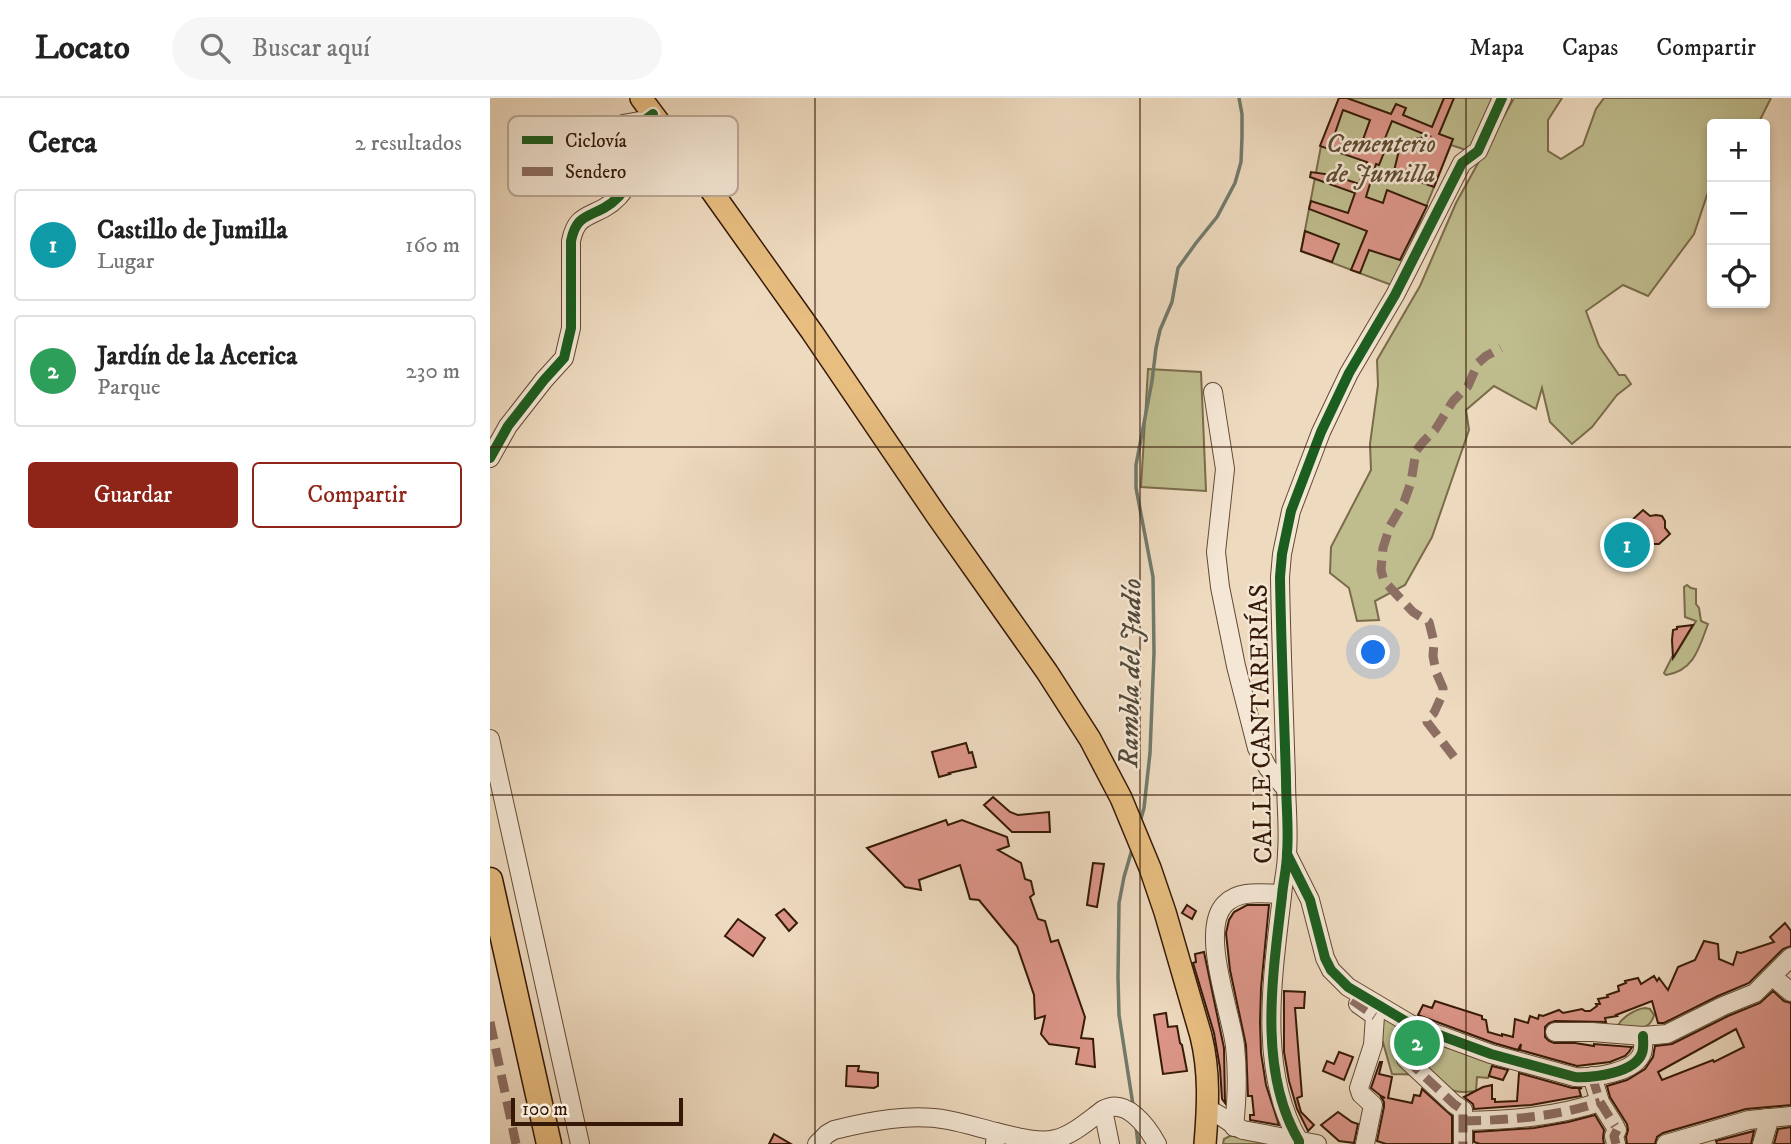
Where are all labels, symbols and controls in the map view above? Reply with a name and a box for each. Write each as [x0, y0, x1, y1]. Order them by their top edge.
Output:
search box [172, 17, 662, 80]
text: Locato [35, 28, 130, 69]
icon: search [196, 29, 234, 67]
text: Buscar aquí [252, 32, 370, 65]
text: Mapa [1470, 33, 1524, 63]
text: Capas [1562, 33, 1618, 63]
text: Compartir [1656, 33, 1756, 63]
legend [508, 116, 738, 196]
map controls [1707, 119, 1770, 308]
button: + [1707, 119, 1770, 182]
text: Cerca [28, 125, 97, 162]
park label: Cementerio de Jumilla [1325, 128, 1436, 191]
text: 2 resultados [355, 129, 462, 158]
text: Ciclovía [565, 130, 627, 153]
text: Sendero [565, 161, 626, 184]
button: − [1707, 182, 1770, 245]
text: Castillo de Jumilla [97, 214, 287, 247]
text: 1 [49, 231, 57, 260]
text: 160 m [405, 231, 460, 260]
button: locate [1707, 245, 1770, 308]
text: Lugar [97, 247, 154, 276]
text: Jardín de la Acerica [97, 340, 297, 373]
text: 2 [47, 357, 59, 386]
text: 230 m [406, 357, 460, 386]
text: Parque [97, 373, 161, 402]
button: Guardar [28, 462, 238, 528]
button: Compartir [252, 462, 462, 528]
pin: 1 [1604, 519, 1650, 571]
water label: Rambla del Judío [1111, 578, 1150, 769]
street label: CALLE CANTARERÍAS [1242, 584, 1280, 864]
your location [1356, 635, 1390, 669]
pin: 2 [1394, 1017, 1440, 1069]
scale bar [511, 1095, 682, 1127]
text: 100 m [522, 1098, 568, 1121]

